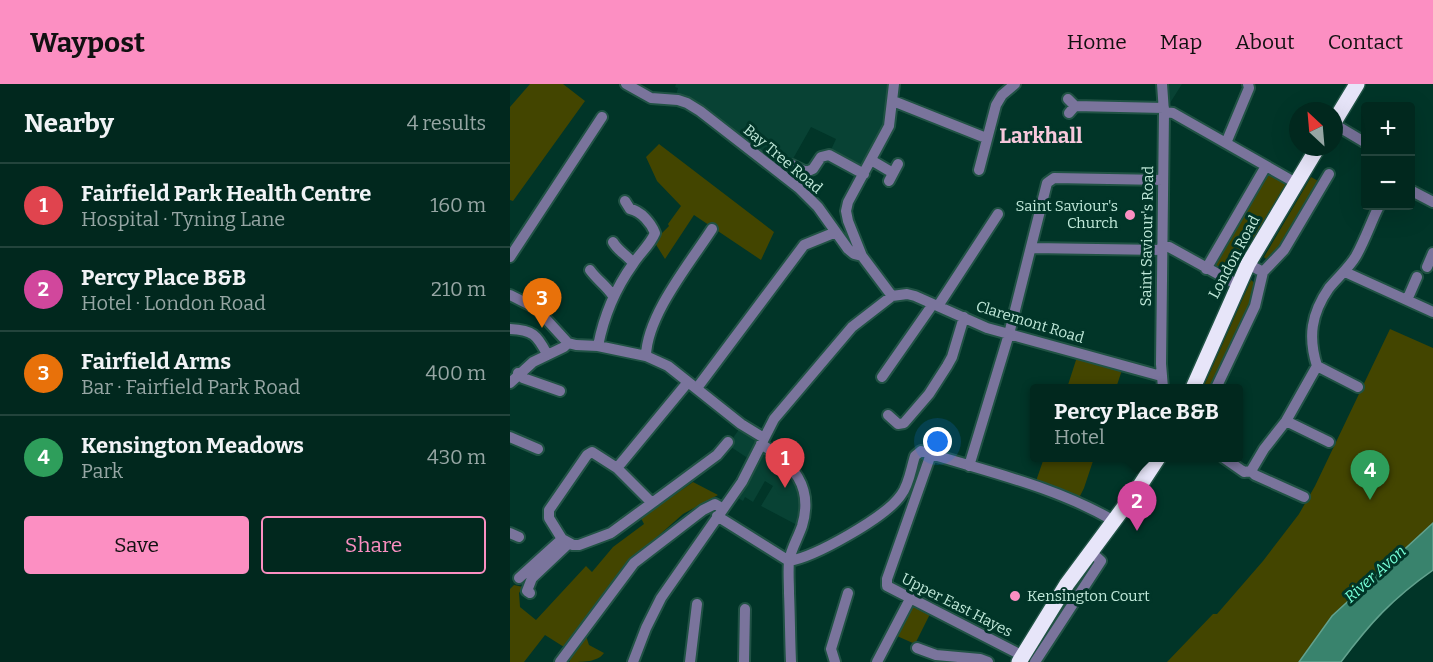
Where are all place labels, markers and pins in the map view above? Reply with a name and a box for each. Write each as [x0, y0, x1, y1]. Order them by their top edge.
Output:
place label: Saint Saviour's Church [1016, 197, 1119, 232]
marker: Saint Saviour's Church [1123, 208, 1137, 222]
pin: 3 [522, 278, 561, 328]
pin: 1 [766, 438, 804, 488]
pin: 4 [1350, 450, 1390, 500]
pin: 2 [1118, 482, 1156, 531]
place label: Kensington Court [1027, 587, 1150, 605]
marker: Kensington Court [1008, 589, 1022, 603]

